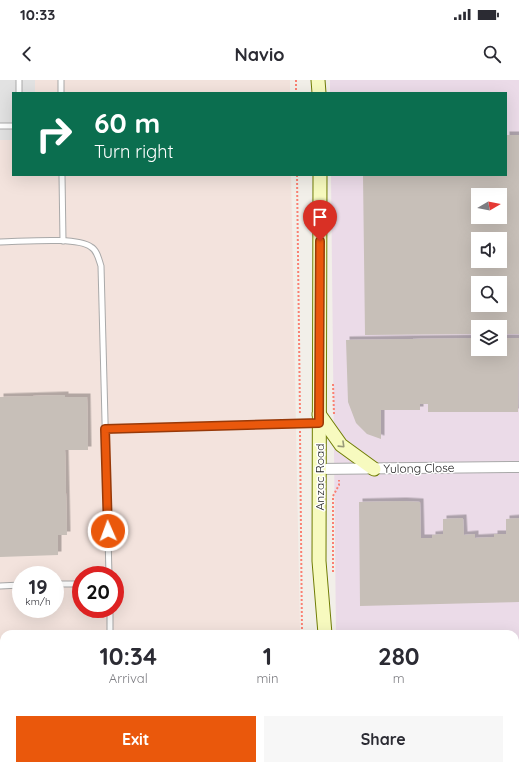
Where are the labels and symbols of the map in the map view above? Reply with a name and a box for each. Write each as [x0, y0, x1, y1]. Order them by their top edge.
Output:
north arrow [471, 188, 507, 224]
pin [303, 200, 337, 241]
one-way arrow [337, 440, 345, 448]
street label: Anzac Road [312, 444, 327, 511]
street label: Yulong Close [383, 460, 455, 476]
position arrow [87, 510, 129, 552]
speed limit sign: 20 [72, 566, 124, 618]

